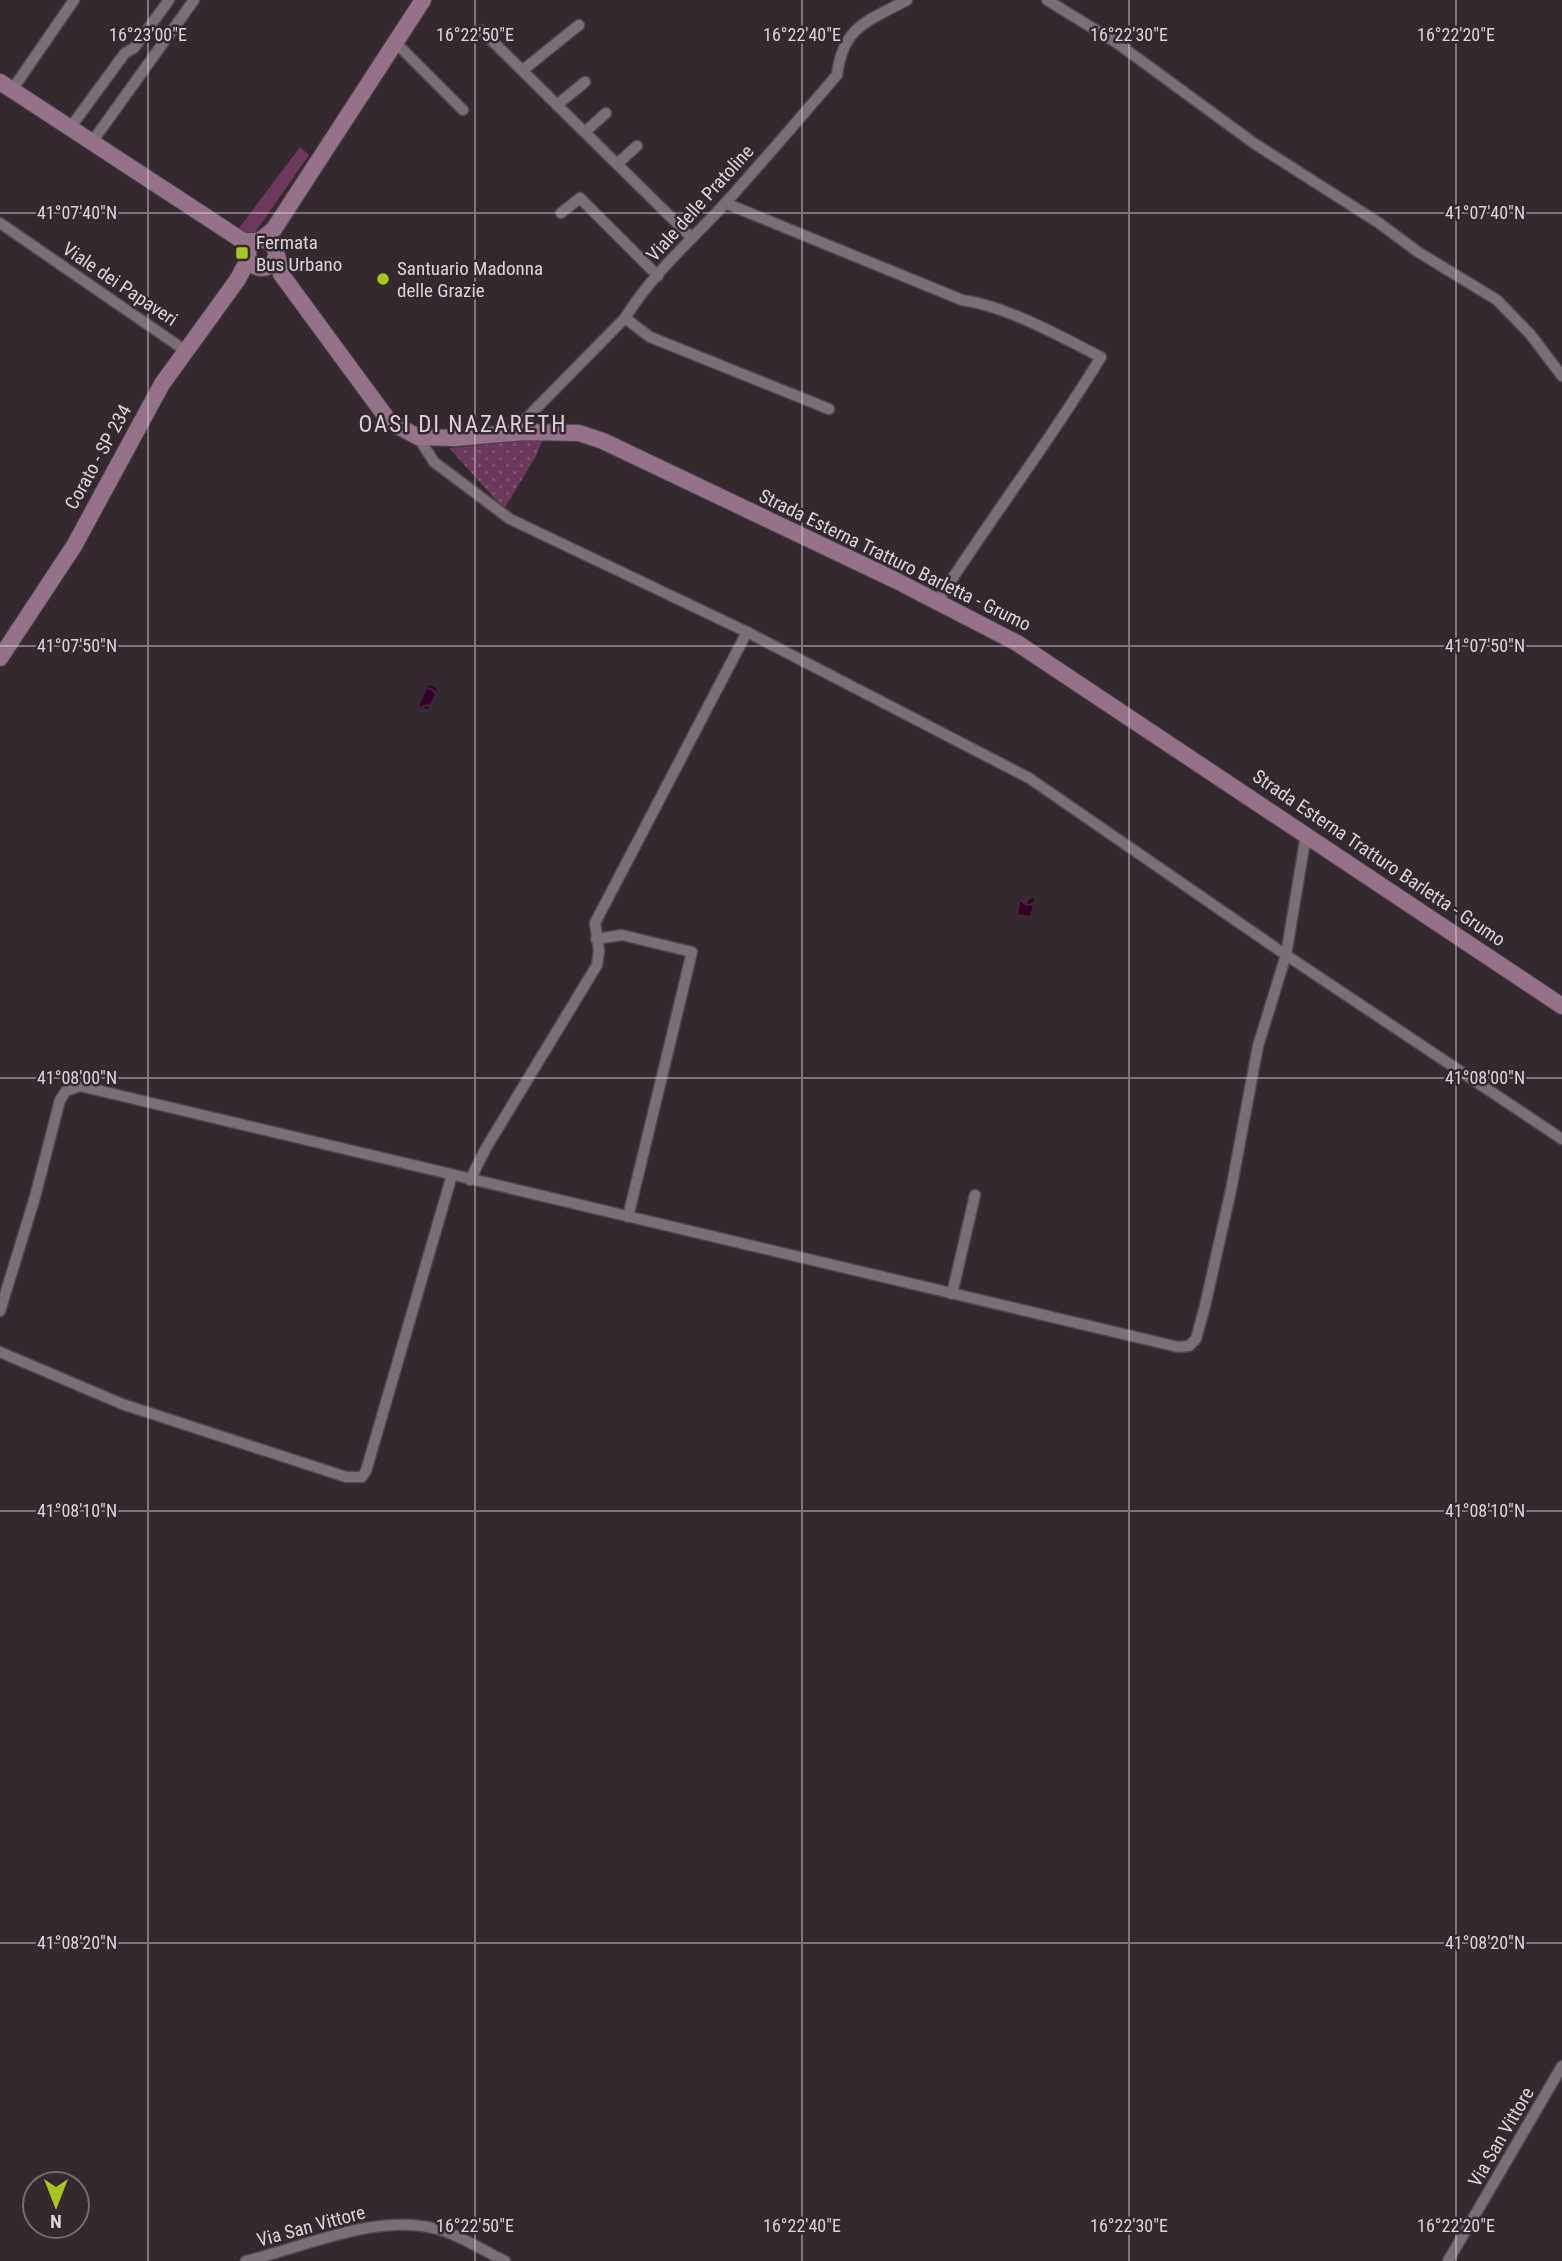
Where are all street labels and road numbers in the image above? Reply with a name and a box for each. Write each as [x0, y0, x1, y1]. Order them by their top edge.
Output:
street label: Viale delle Pratoline [642, 140, 758, 266]
street label: Viale dei Papaveri [58, 237, 182, 331]
street label: Corato - SP 234 [60, 401, 136, 513]
street label: Strada Esterna Tratturo Barletta - Grumo [755, 484, 1035, 636]
street label: Strada Esterna Tratturo Barletta - Grumo [1248, 765, 1510, 951]
street label: Via San Vittore [1463, 2083, 1539, 2191]
street label: Via San Vittore [254, 2200, 368, 2251]

